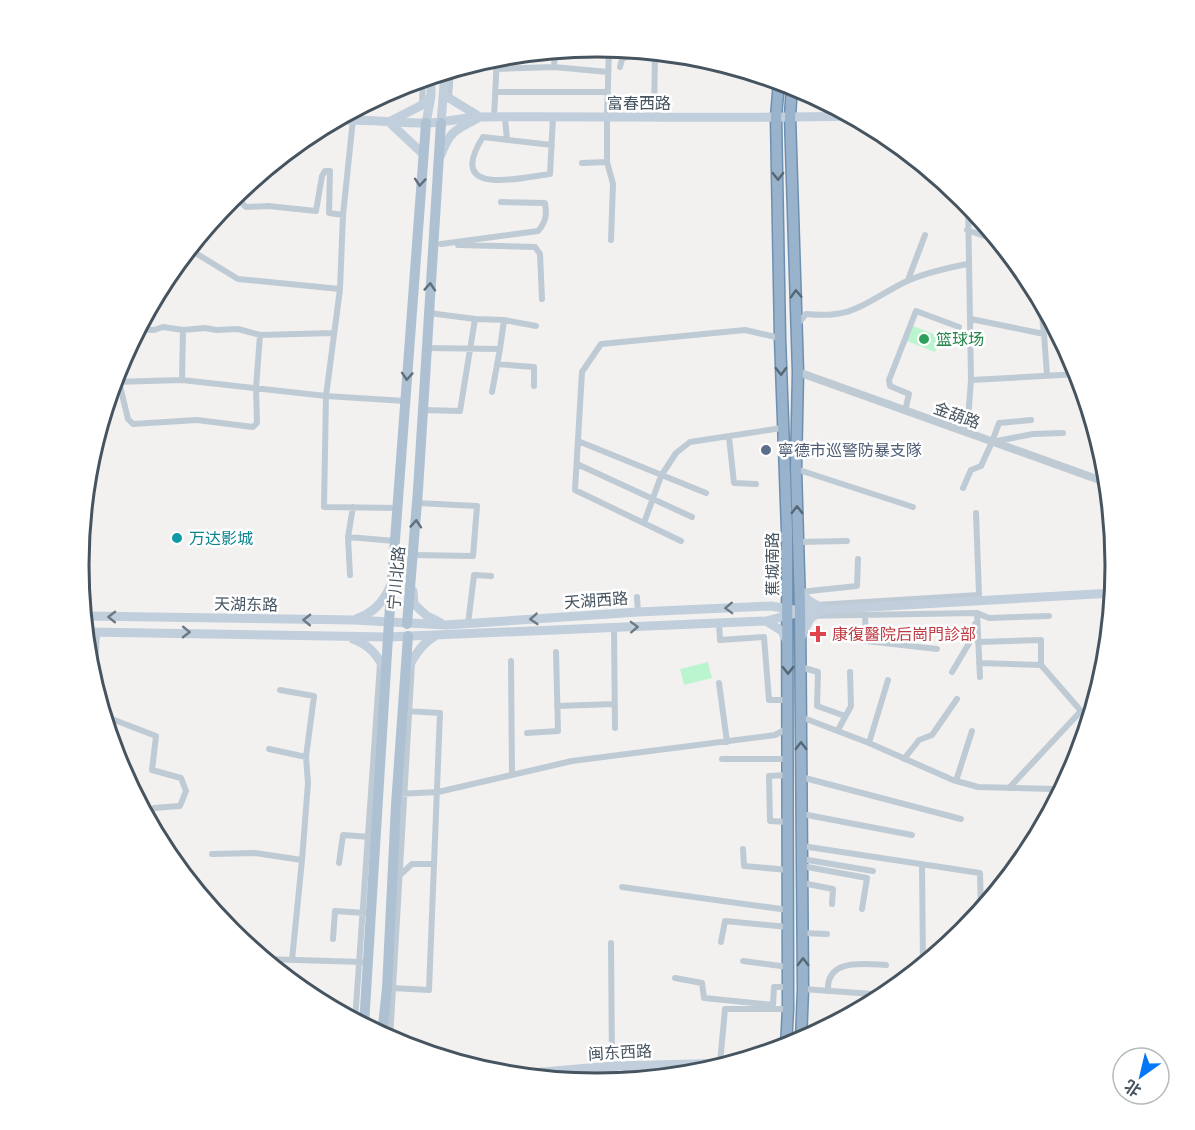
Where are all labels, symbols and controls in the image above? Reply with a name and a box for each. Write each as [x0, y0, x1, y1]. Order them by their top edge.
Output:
street label: 富春西路 [607, 93, 671, 113]
one-way arrow [772, 171, 784, 180]
one-way arrow [414, 177, 427, 186]
one-way arrow [424, 283, 437, 292]
one-way arrow [789, 290, 802, 299]
place label: 篮球场 [936, 329, 984, 349]
marker: 篮球场 [917, 332, 931, 346]
one-way arrow [774, 366, 787, 375]
one-way arrow [401, 372, 414, 381]
street label: 金葫路 [931, 397, 983, 433]
place label: 寧德市巡警防暴支隊 [778, 440, 922, 460]
marker: 寧德市巡警防暴支隊 [759, 443, 773, 457]
one-way arrow [791, 506, 803, 515]
one-way arrow [409, 519, 422, 528]
place label: 万达影城 [189, 528, 253, 548]
marker: 万达影城 [170, 531, 184, 545]
street label: 蕉城南路 [762, 532, 782, 596]
street label: 宁川北路 [383, 545, 409, 611]
street label: 天湖西路 [563, 588, 629, 612]
street label: 天湖东路 [214, 593, 278, 615]
one-way arrow [724, 602, 733, 614]
one-way arrow [107, 610, 116, 623]
one-way arrow [530, 612, 539, 625]
one-way arrow [302, 614, 311, 626]
one-way arrow [630, 620, 639, 633]
place label: 康復醫院后崗門診部 [832, 624, 976, 644]
marker: 康復醫院后崗門診部 [809, 625, 827, 643]
one-way arrow [182, 626, 191, 639]
one-way arrow [782, 666, 794, 675]
one-way arrow [795, 741, 807, 750]
one-way arrow [797, 957, 809, 966]
street label: 闽东西路 [588, 1040, 652, 1064]
north arrow [1111, 1046, 1171, 1106]
text: 北 [1120, 1076, 1145, 1101]

